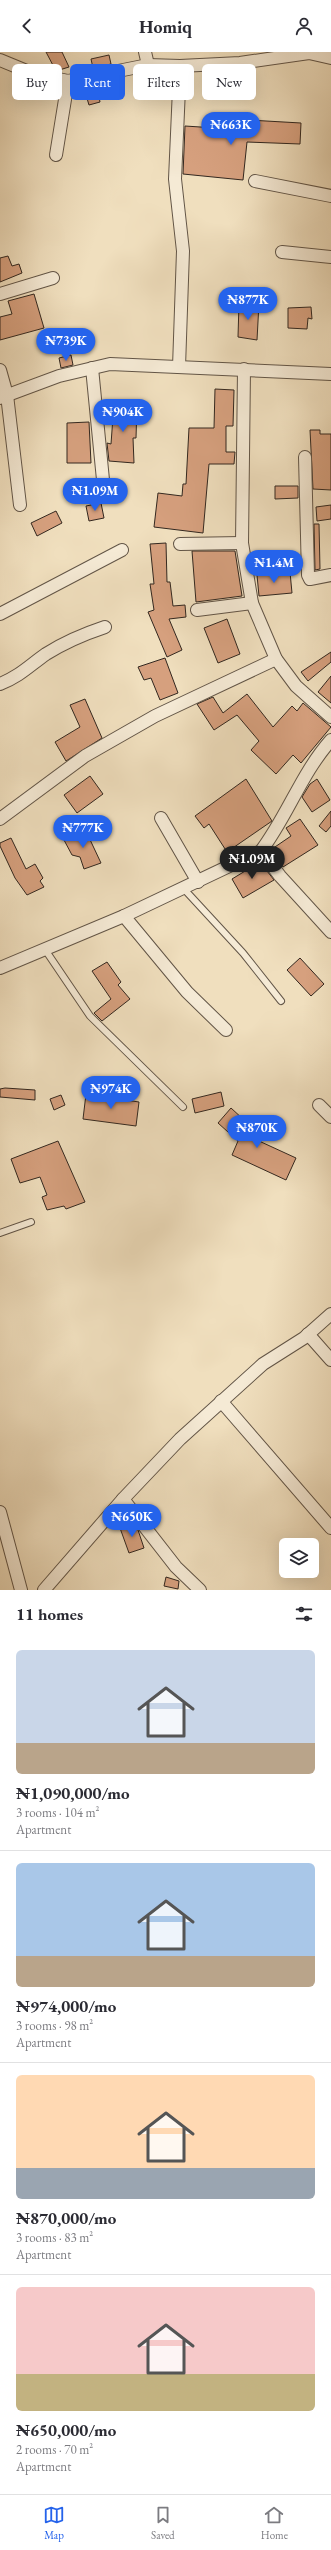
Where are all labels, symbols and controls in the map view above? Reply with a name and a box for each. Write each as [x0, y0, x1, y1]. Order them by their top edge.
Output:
icon: back [16, 15, 38, 37]
text: Homiq [139, 15, 192, 38]
icon: person [293, 15, 315, 37]
chip: Buy [12, 64, 62, 100]
chip: Rent [70, 64, 125, 100]
chip: Filters [133, 64, 194, 100]
chip: New [202, 64, 256, 100]
pin: ₦663K [203, 112, 259, 146]
text: ₦663K [210, 116, 252, 133]
pin: ₦877K [220, 287, 276, 321]
text: ₦877K [227, 291, 269, 308]
pin: ₦739K [38, 328, 94, 362]
text: ₦739K [45, 332, 87, 349]
pin: ₦904K [95, 399, 151, 433]
text: ₦904K [102, 403, 144, 420]
pin: ₦1.09M [62, 478, 128, 512]
text: ₦1.09M [72, 482, 118, 499]
pin: ₦1.4M [246, 550, 302, 584]
text: ₦1.4M [254, 554, 294, 571]
pin: ₦777K [55, 815, 111, 849]
text: ₦777K [62, 819, 104, 836]
pin: ₦1.09M [219, 846, 285, 880]
text: ₦1.09M [229, 850, 275, 867]
pin: ₦974K [83, 1076, 139, 1110]
text: ₦974K [90, 1080, 132, 1097]
pin: ₦870K [229, 1115, 285, 1149]
text: ₦870K [236, 1119, 278, 1136]
pin: ₦650K [104, 1504, 160, 1538]
text: ₦650K [111, 1508, 153, 1525]
map controls [279, 1538, 319, 1578]
button: layers [279, 1538, 319, 1578]
text: 11 homes [16, 1603, 83, 1625]
icon: filters [293, 1603, 315, 1625]
icon: home [130, 1676, 202, 1748]
text: ₦1,090,000/mo [16, 1782, 130, 1804]
text: 3 rooms · 104 m² [16, 1804, 100, 1821]
text: Apartment [16, 1821, 71, 1838]
icon: home [130, 1889, 202, 1961]
text: ₦974,000/mo [16, 1995, 116, 2017]
text: 3 rooms · 98 m² [16, 2017, 93, 2034]
text: Apartment [16, 2034, 71, 2051]
icon: home [130, 2101, 202, 2173]
text: ₦870,000/mo [16, 2207, 116, 2229]
text: 3 rooms · 83 m² [16, 2229, 93, 2246]
text: Apartment [16, 2246, 71, 2263]
icon: home [130, 2313, 202, 2385]
text: ₦650,000/mo [16, 2419, 116, 2441]
text: 2 rooms · 70 m² [16, 2441, 93, 2458]
text: Apartment [16, 2458, 71, 2475]
tab: Map [43, 2504, 65, 2542]
tab: Saved [151, 2504, 175, 2542]
tab: Home [261, 2504, 288, 2542]

